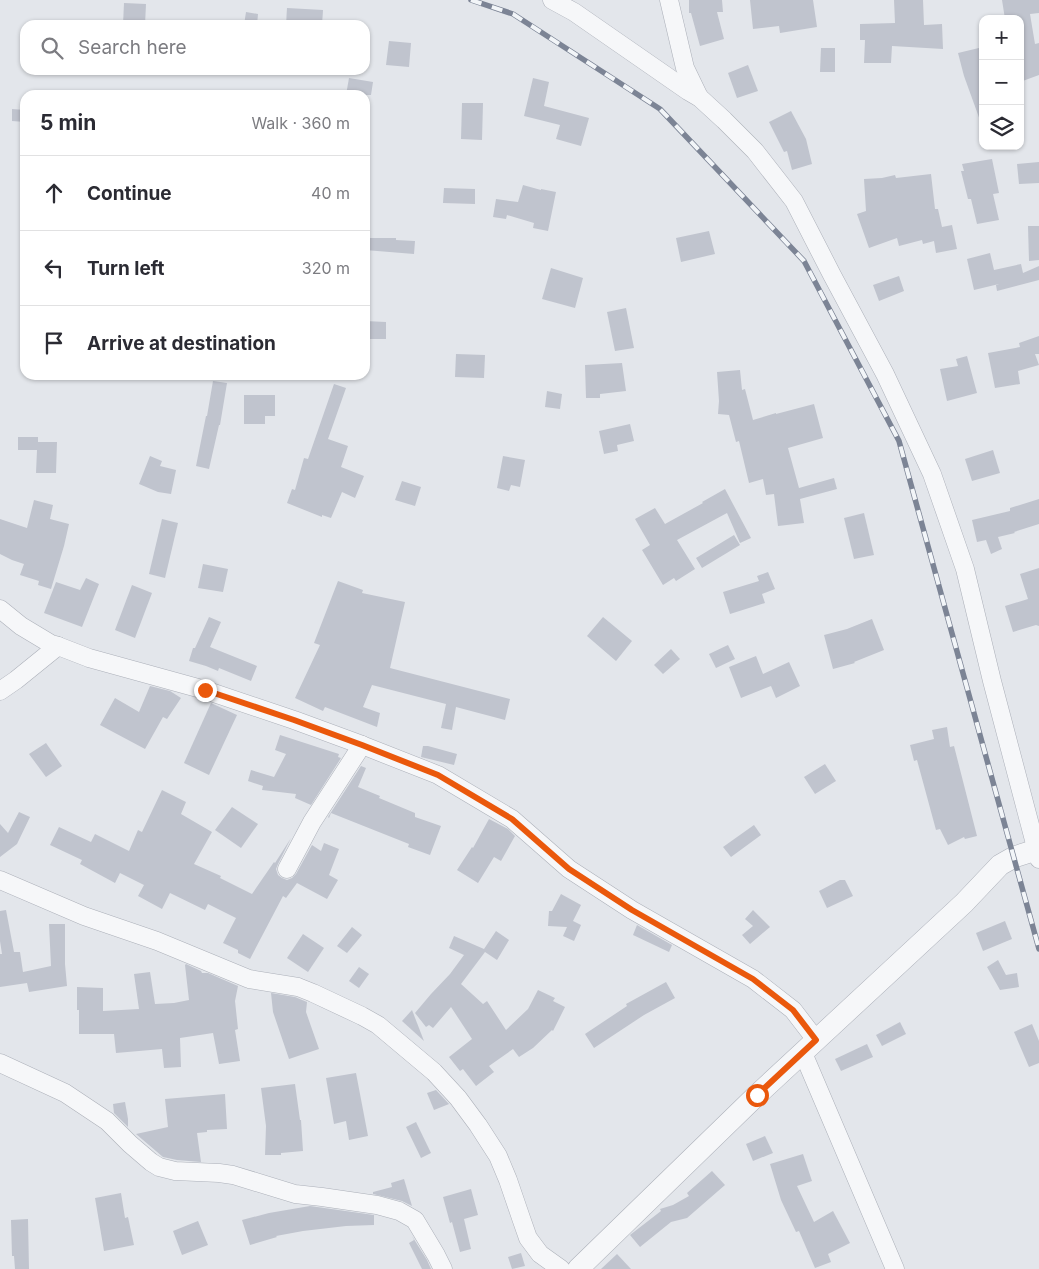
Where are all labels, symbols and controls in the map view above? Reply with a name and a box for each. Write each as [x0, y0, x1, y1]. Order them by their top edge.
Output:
map controls [979, 15, 1024, 150]
button: + [979, 15, 1024, 60]
search box [20, 20, 370, 75]
icon: search [38, 34, 66, 62]
text: Search here [78, 36, 187, 59]
button: − [979, 60, 1024, 105]
button: layers [979, 105, 1024, 150]
text: 5 min [40, 110, 96, 135]
text: Walk · 360 m [251, 113, 350, 133]
icon: ahead [40, 179, 68, 207]
text: Continue [87, 182, 172, 205]
text: 40 m [311, 183, 350, 203]
icon: left [40, 254, 68, 282]
text: Turn left [87, 257, 165, 280]
text: 320 m [302, 258, 350, 278]
icon: arrive [40, 329, 68, 357]
text: Arrive at destination [87, 332, 276, 355]
route end [194, 679, 217, 702]
route start [746, 1084, 769, 1107]

